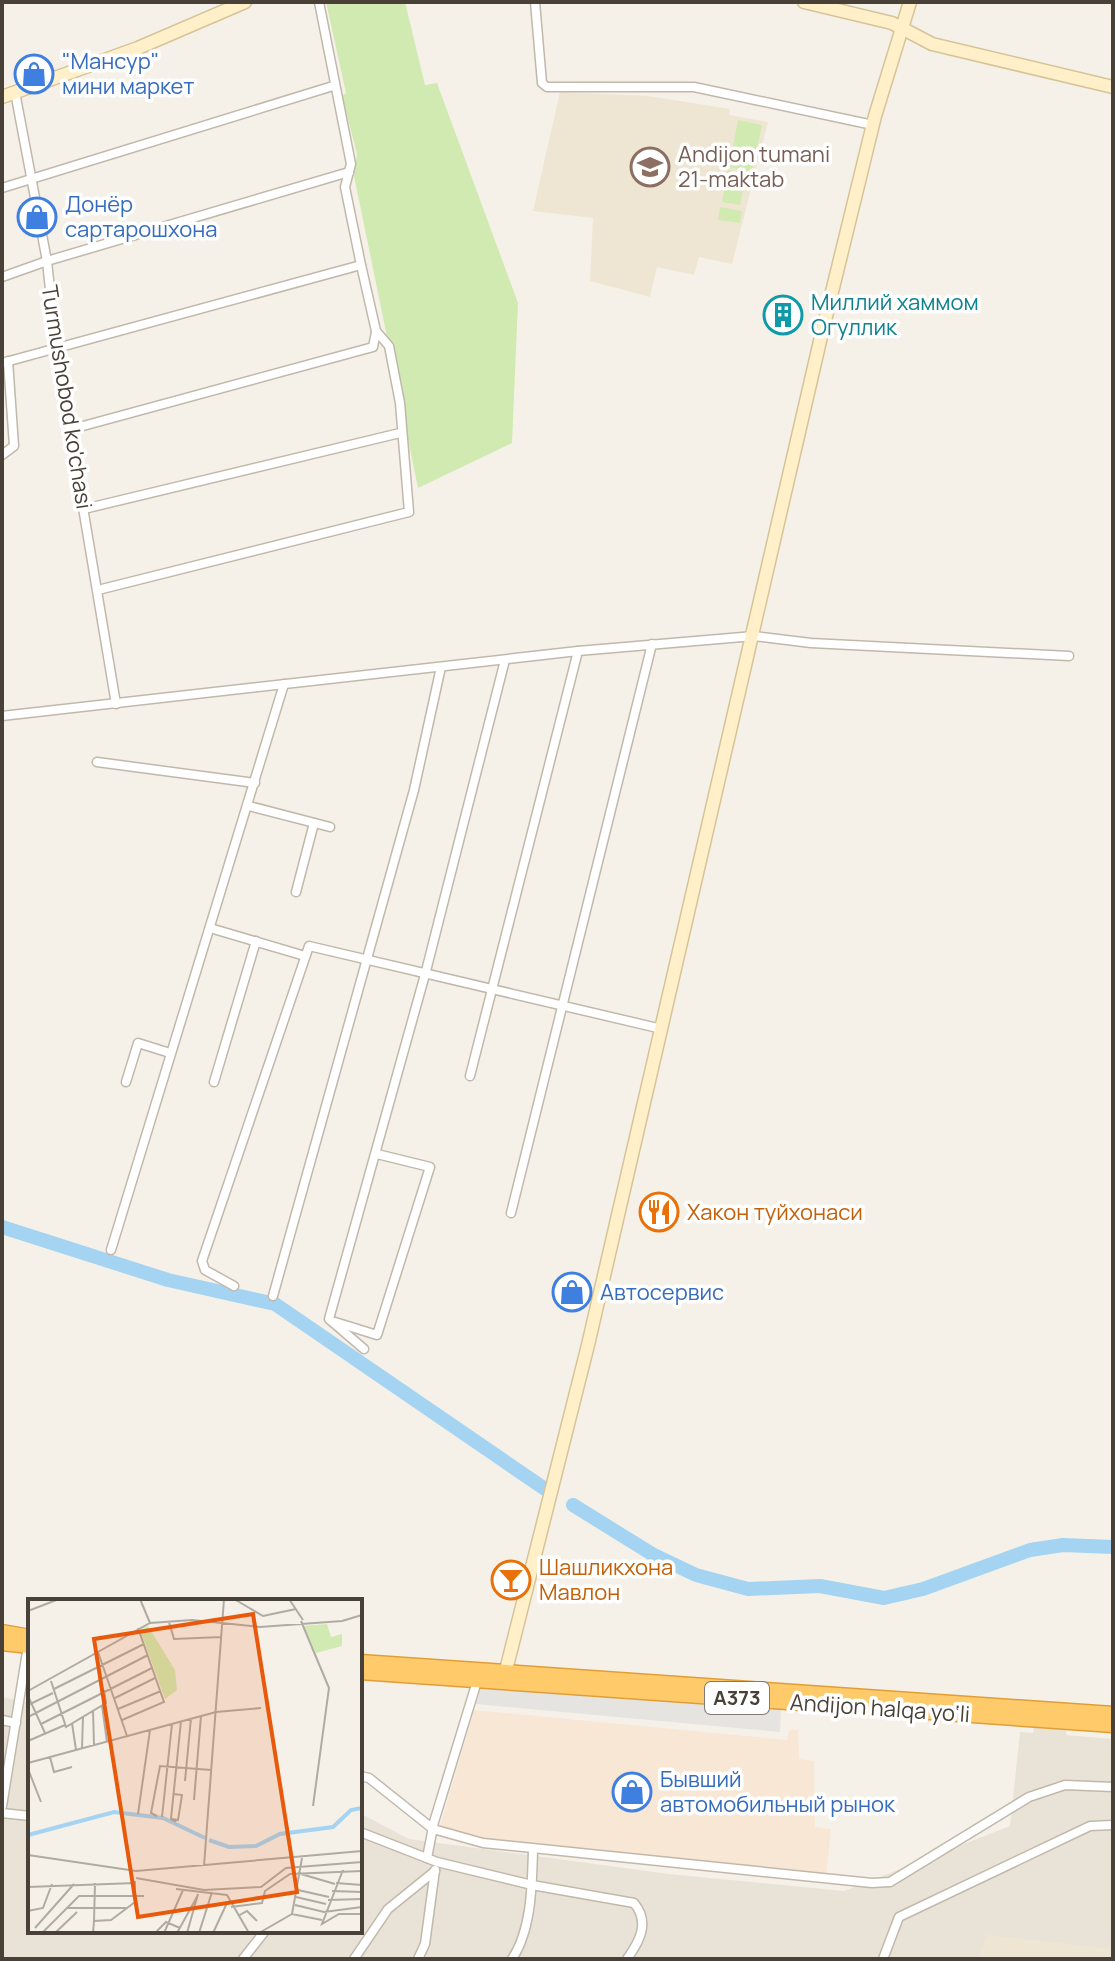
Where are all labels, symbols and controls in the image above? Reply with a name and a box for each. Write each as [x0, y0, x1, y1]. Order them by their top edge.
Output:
place label: "Мансур" мини маркет [62, 46, 194, 101]
shop icon: "Мансур" мини маркет [13, 53, 55, 95]
place label: Andijon tumani 21-maktab [678, 139, 830, 194]
school or university icon: Andijon tumani 21-maktab [629, 146, 671, 188]
place label: Донёр сартарошхона [65, 189, 217, 244]
shop icon: Донёр сартарошхона [16, 196, 58, 238]
street label: Turmushobod ko'chasi [34, 283, 100, 511]
place label: Миллий хаммом Огуллик [811, 287, 979, 342]
building icon: Миллий хаммом Огуллик [762, 294, 804, 336]
restaurant icon: Хакон туйхонаси [638, 1191, 680, 1233]
place label: Хакон туйхонаси [687, 1197, 863, 1227]
shop icon: Автосервис [551, 1271, 593, 1313]
place label: Автосервис [600, 1277, 724, 1307]
place label: Шашликхона Мавлон [539, 1552, 673, 1607]
bar icon: Шашликхона Мавлон [490, 1559, 532, 1601]
inset map [28, 1599, 362, 1933]
road number: A373 [705, 1682, 769, 1714]
street label: Andijon halqa yo‘li [789, 1687, 971, 1729]
place label: Бывший автомобильный рынок [660, 1764, 896, 1819]
shop icon: Бывший автомобильный рынок [611, 1771, 653, 1813]

